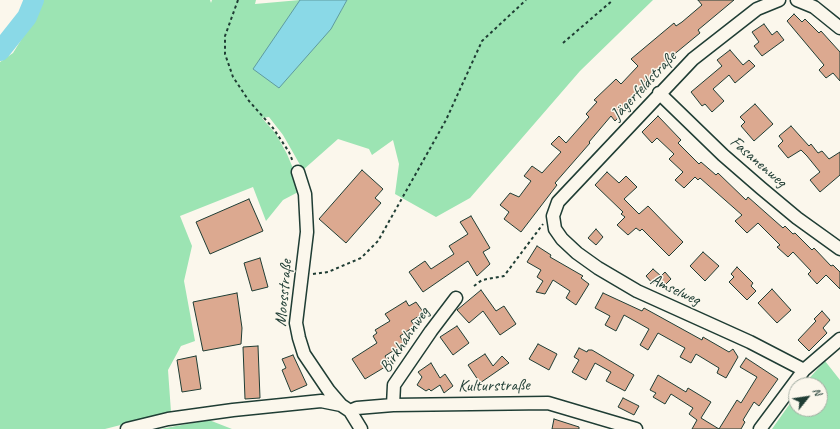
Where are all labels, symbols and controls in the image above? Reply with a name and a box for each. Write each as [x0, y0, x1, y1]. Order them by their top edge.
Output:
street label: Jägerfeldstraße [607, 47, 681, 125]
street label: Fasanenweg [725, 132, 791, 192]
street label: Moosstraße [271, 259, 297, 327]
street label: Amselweg [647, 270, 703, 310]
street label: Birkhahnweg [376, 303, 434, 377]
street label: Kulturstraße [458, 375, 530, 397]
north arrow [788, 377, 828, 417]
text: N [810, 385, 825, 398]

